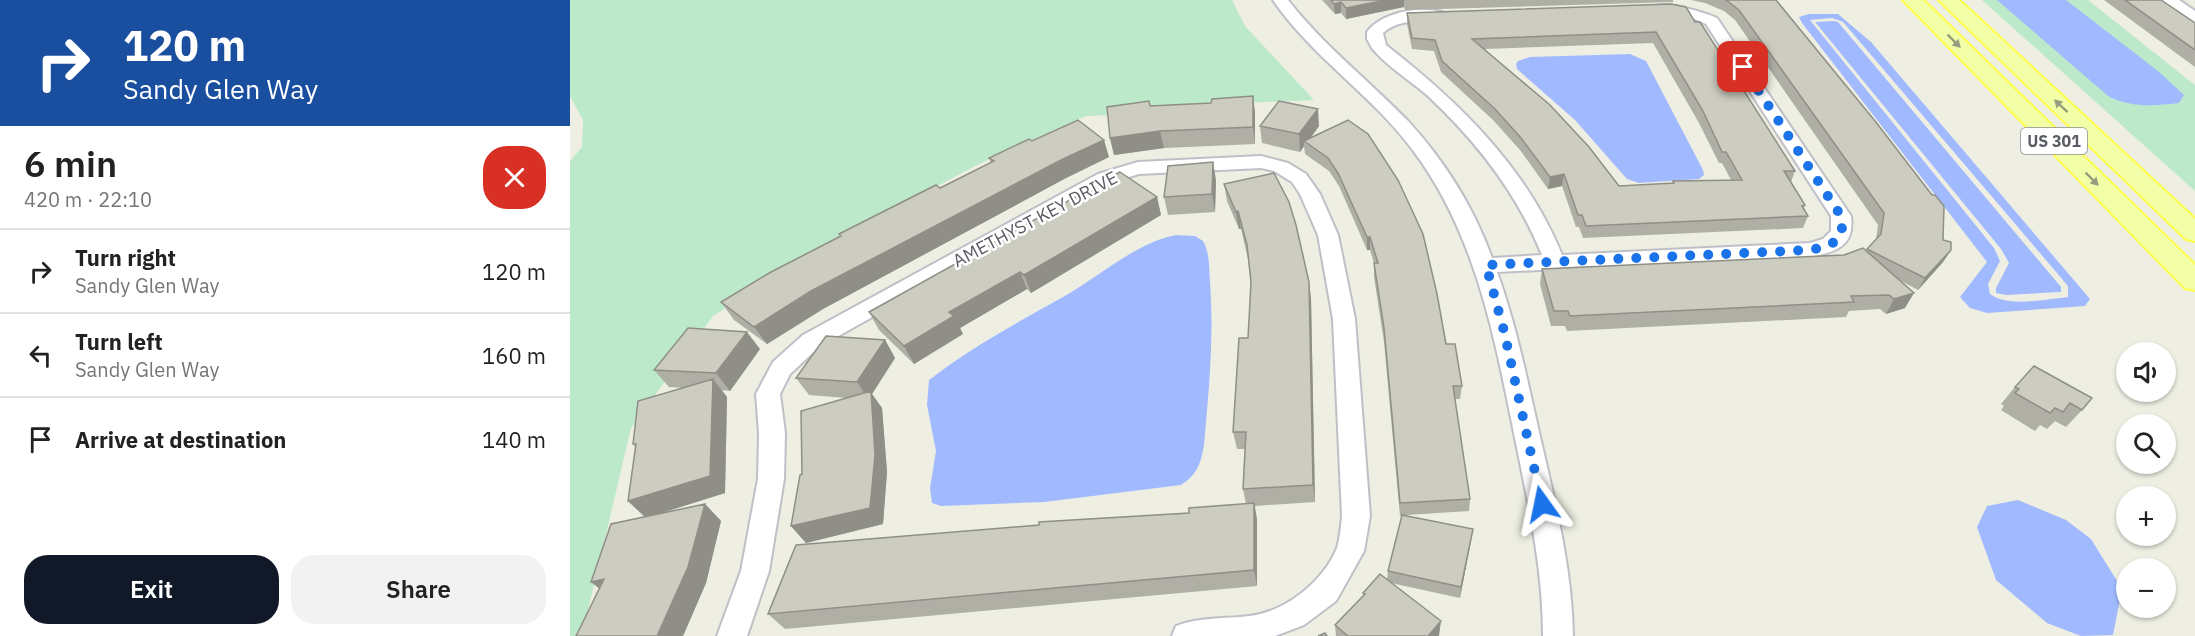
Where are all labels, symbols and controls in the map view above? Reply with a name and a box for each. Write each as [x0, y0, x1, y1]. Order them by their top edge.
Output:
text: 120 m [123, 18, 246, 73]
icon: right [24, 24, 102, 102]
one-way arrow [1946, 34, 1960, 48]
pin [1717, 41, 1768, 92]
icon: arrive [1726, 50, 1759, 83]
text: Sandy Glen Way [123, 71, 318, 106]
one-way arrow [2053, 99, 2068, 113]
road number: US 301 [2021, 128, 2087, 154]
text: 6 min [24, 140, 117, 187]
button: close [483, 146, 546, 209]
street label: AMETHYST KEY DRIVE [949, 166, 1121, 272]
one-way arrow [2084, 171, 2098, 185]
text: 420 m · 22:10 [24, 186, 152, 213]
text: Turn right [75, 243, 176, 272]
icon: right [24, 255, 57, 288]
text: 120 m [482, 257, 546, 286]
text: Sandy Glen Way [75, 272, 220, 299]
text: Turn left [75, 327, 163, 356]
icon: left [24, 339, 57, 372]
text: 160 m [482, 341, 546, 370]
map controls [2116, 342, 2176, 618]
button: sound [2116, 342, 2176, 402]
text: Sandy Glen Way [75, 356, 220, 383]
button: search [2116, 414, 2176, 474]
icon: arrive [24, 423, 57, 456]
text: Arrive at destination [75, 425, 286, 454]
text: 140 m [482, 425, 546, 454]
position arrow [1510, 472, 1574, 536]
button: + [2116, 486, 2176, 546]
button: Exit [24, 555, 279, 624]
button: Share [291, 555, 546, 624]
button: − [2116, 558, 2176, 618]

